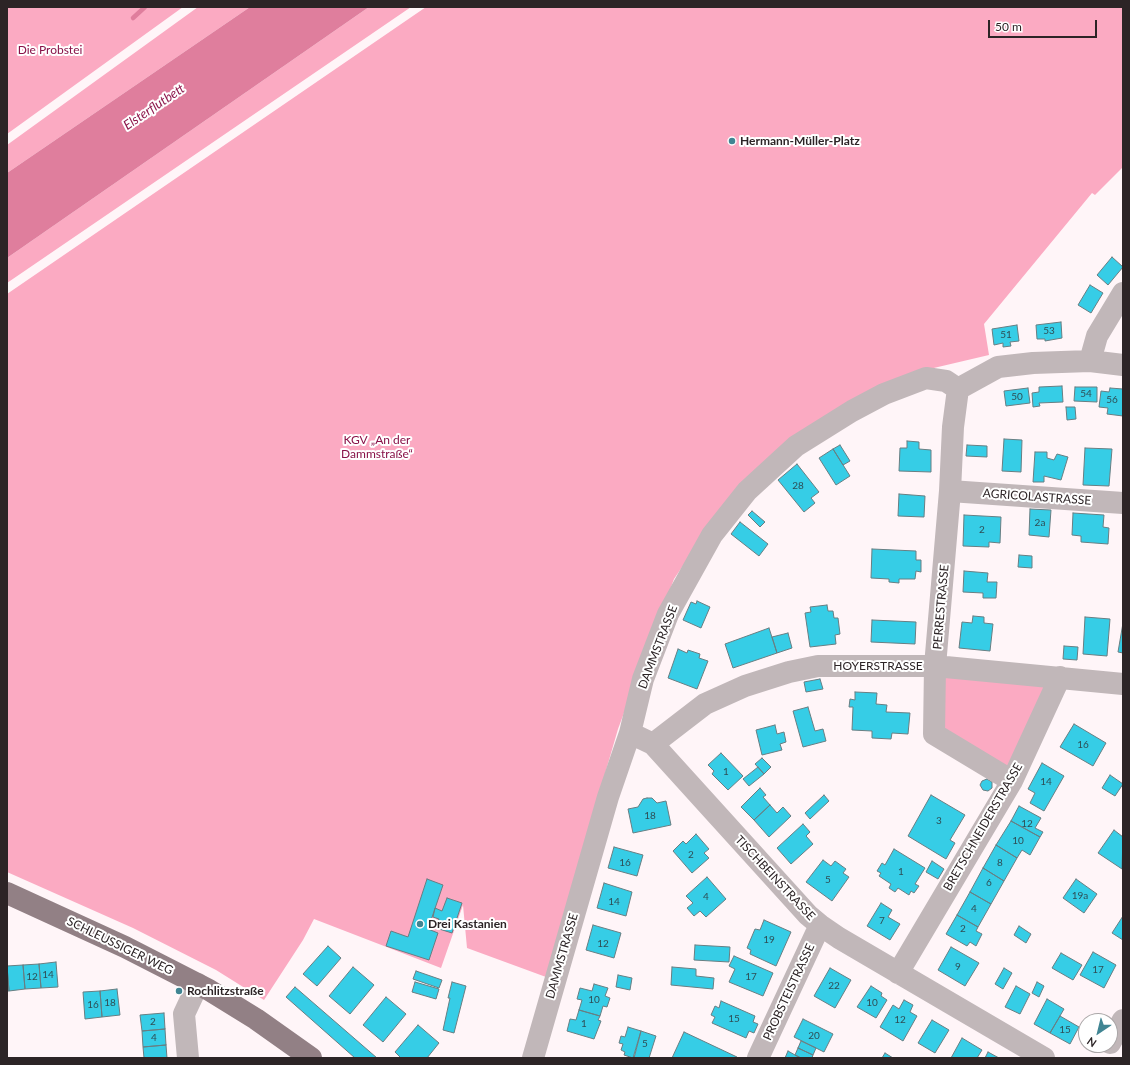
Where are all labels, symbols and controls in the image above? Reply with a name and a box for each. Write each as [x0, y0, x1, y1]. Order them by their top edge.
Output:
scale bar [990, 12, 1099, 38]
text: 50 m [995, 19, 1022, 34]
park label: Die Probstei [18, 43, 82, 57]
water label: Elsterflutbett [120, 81, 188, 133]
place label: Hermann-Müller-Platz [740, 134, 860, 148]
marker: Hermann-Müller-Platz [727, 136, 737, 146]
house number: 53 [1043, 325, 1055, 337]
house number: 51 [1000, 329, 1012, 341]
house number: 54 [1080, 388, 1092, 400]
house number: 50 [1011, 391, 1023, 403]
house number: 56 [1106, 394, 1118, 406]
park label: KGV „An der Dammstraße“ [341, 433, 413, 461]
house number: 28 [792, 480, 804, 492]
street label: AGRICOLASTRASSE [982, 486, 1092, 508]
house number: 2a [1035, 517, 1045, 529]
house number: 2 [979, 524, 985, 536]
street label: PERRESTRASSE [930, 564, 952, 650]
street label: DAMMSTRASSE [635, 603, 681, 691]
street label: HOYERSTRASSE [833, 659, 923, 673]
house number: 16 [1077, 739, 1089, 751]
street label: BRETSCHNEIDERSTRASSE [940, 761, 1026, 893]
house number: 1 [723, 766, 729, 778]
house number: 14 [1040, 776, 1052, 788]
house number: 18 [644, 810, 656, 822]
house number: 3 [936, 815, 942, 827]
house number: 12 [1021, 818, 1033, 830]
street label: TISCHBEINSTRASSE [732, 833, 818, 923]
house number: 10 [1012, 835, 1024, 847]
house number: 2 [688, 849, 694, 861]
house number: 16 [619, 857, 631, 869]
house number: 8 [997, 857, 1003, 869]
house number: 1 [898, 866, 904, 878]
house number: 5 [825, 874, 831, 886]
house number: 6 [986, 877, 992, 889]
house number: 19a [1072, 890, 1088, 902]
house number: 4 [703, 891, 709, 903]
house number: 14 [608, 896, 620, 908]
house number: 4 [971, 903, 977, 915]
street label: DAMMSTRASSE [543, 911, 581, 1001]
street label: SCHLEUSSIGER WEG [65, 914, 175, 978]
house number: 7 [879, 915, 885, 927]
place label: Drei Kastanien [428, 917, 507, 931]
marker: Drei Kastanien [415, 919, 425, 929]
house number: 2 [960, 923, 966, 935]
house number: 19 [763, 934, 775, 946]
house number: 12 [597, 938, 609, 950]
street label: PROBSTEISTRASSE [760, 941, 818, 1043]
house number: 9 [955, 961, 961, 973]
house number: 17 [1092, 964, 1104, 976]
house number: 14 [42, 969, 54, 981]
house number: 12 [26, 971, 38, 983]
house number: 17 [745, 971, 757, 983]
house number: 22 [828, 980, 840, 992]
place label: Rochlitzstraße [187, 984, 264, 998]
marker: Rochlitzstraße [174, 986, 184, 996]
house number: 10 [588, 994, 600, 1006]
house number: 18 [104, 997, 116, 1009]
house number: 10 [866, 997, 878, 1009]
house number: 16 [87, 999, 99, 1011]
house number: 15 [728, 1013, 740, 1025]
north arrow [1078, 1013, 1118, 1053]
house number: 12 [894, 1014, 906, 1026]
house number: 2 [150, 1016, 156, 1028]
house number: 1 [581, 1018, 587, 1030]
house number: 15 [1059, 1024, 1071, 1036]
house number: 20 [808, 1030, 820, 1042]
house number: 4 [151, 1032, 157, 1044]
text: N [1084, 1035, 1099, 1050]
house number: 5 [642, 1038, 648, 1050]

